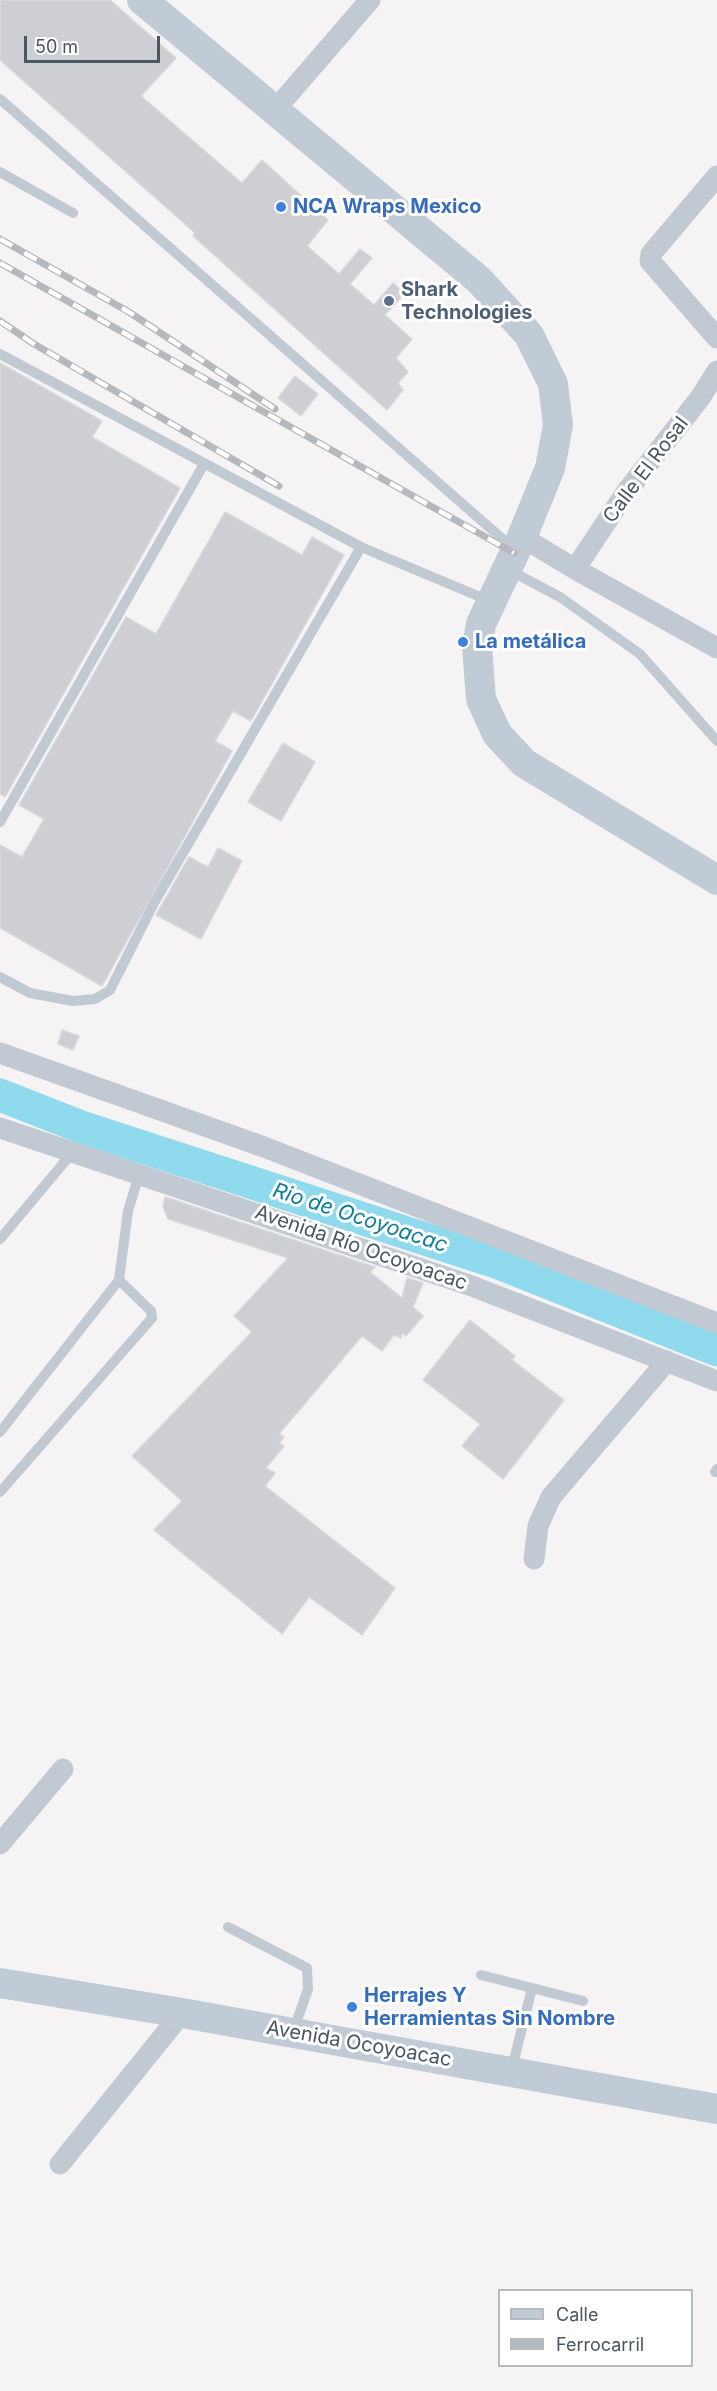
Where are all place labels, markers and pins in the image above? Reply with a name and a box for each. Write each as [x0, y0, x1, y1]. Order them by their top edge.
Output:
place label: NCA Wraps Mexico [293, 195, 481, 219]
marker: NCA Wraps Mexico [274, 200, 288, 214]
place label: Shark Technologies [401, 278, 532, 325]
marker: Shark Technologies [382, 294, 396, 308]
place label: La metálica [475, 630, 586, 654]
marker: La metálica [456, 635, 470, 649]
place label: Herrajes Y Herramientas Sin Nombre [364, 1984, 615, 2031]
marker: Herrajes Y Herramientas Sin Nombre [345, 2000, 359, 2014]

